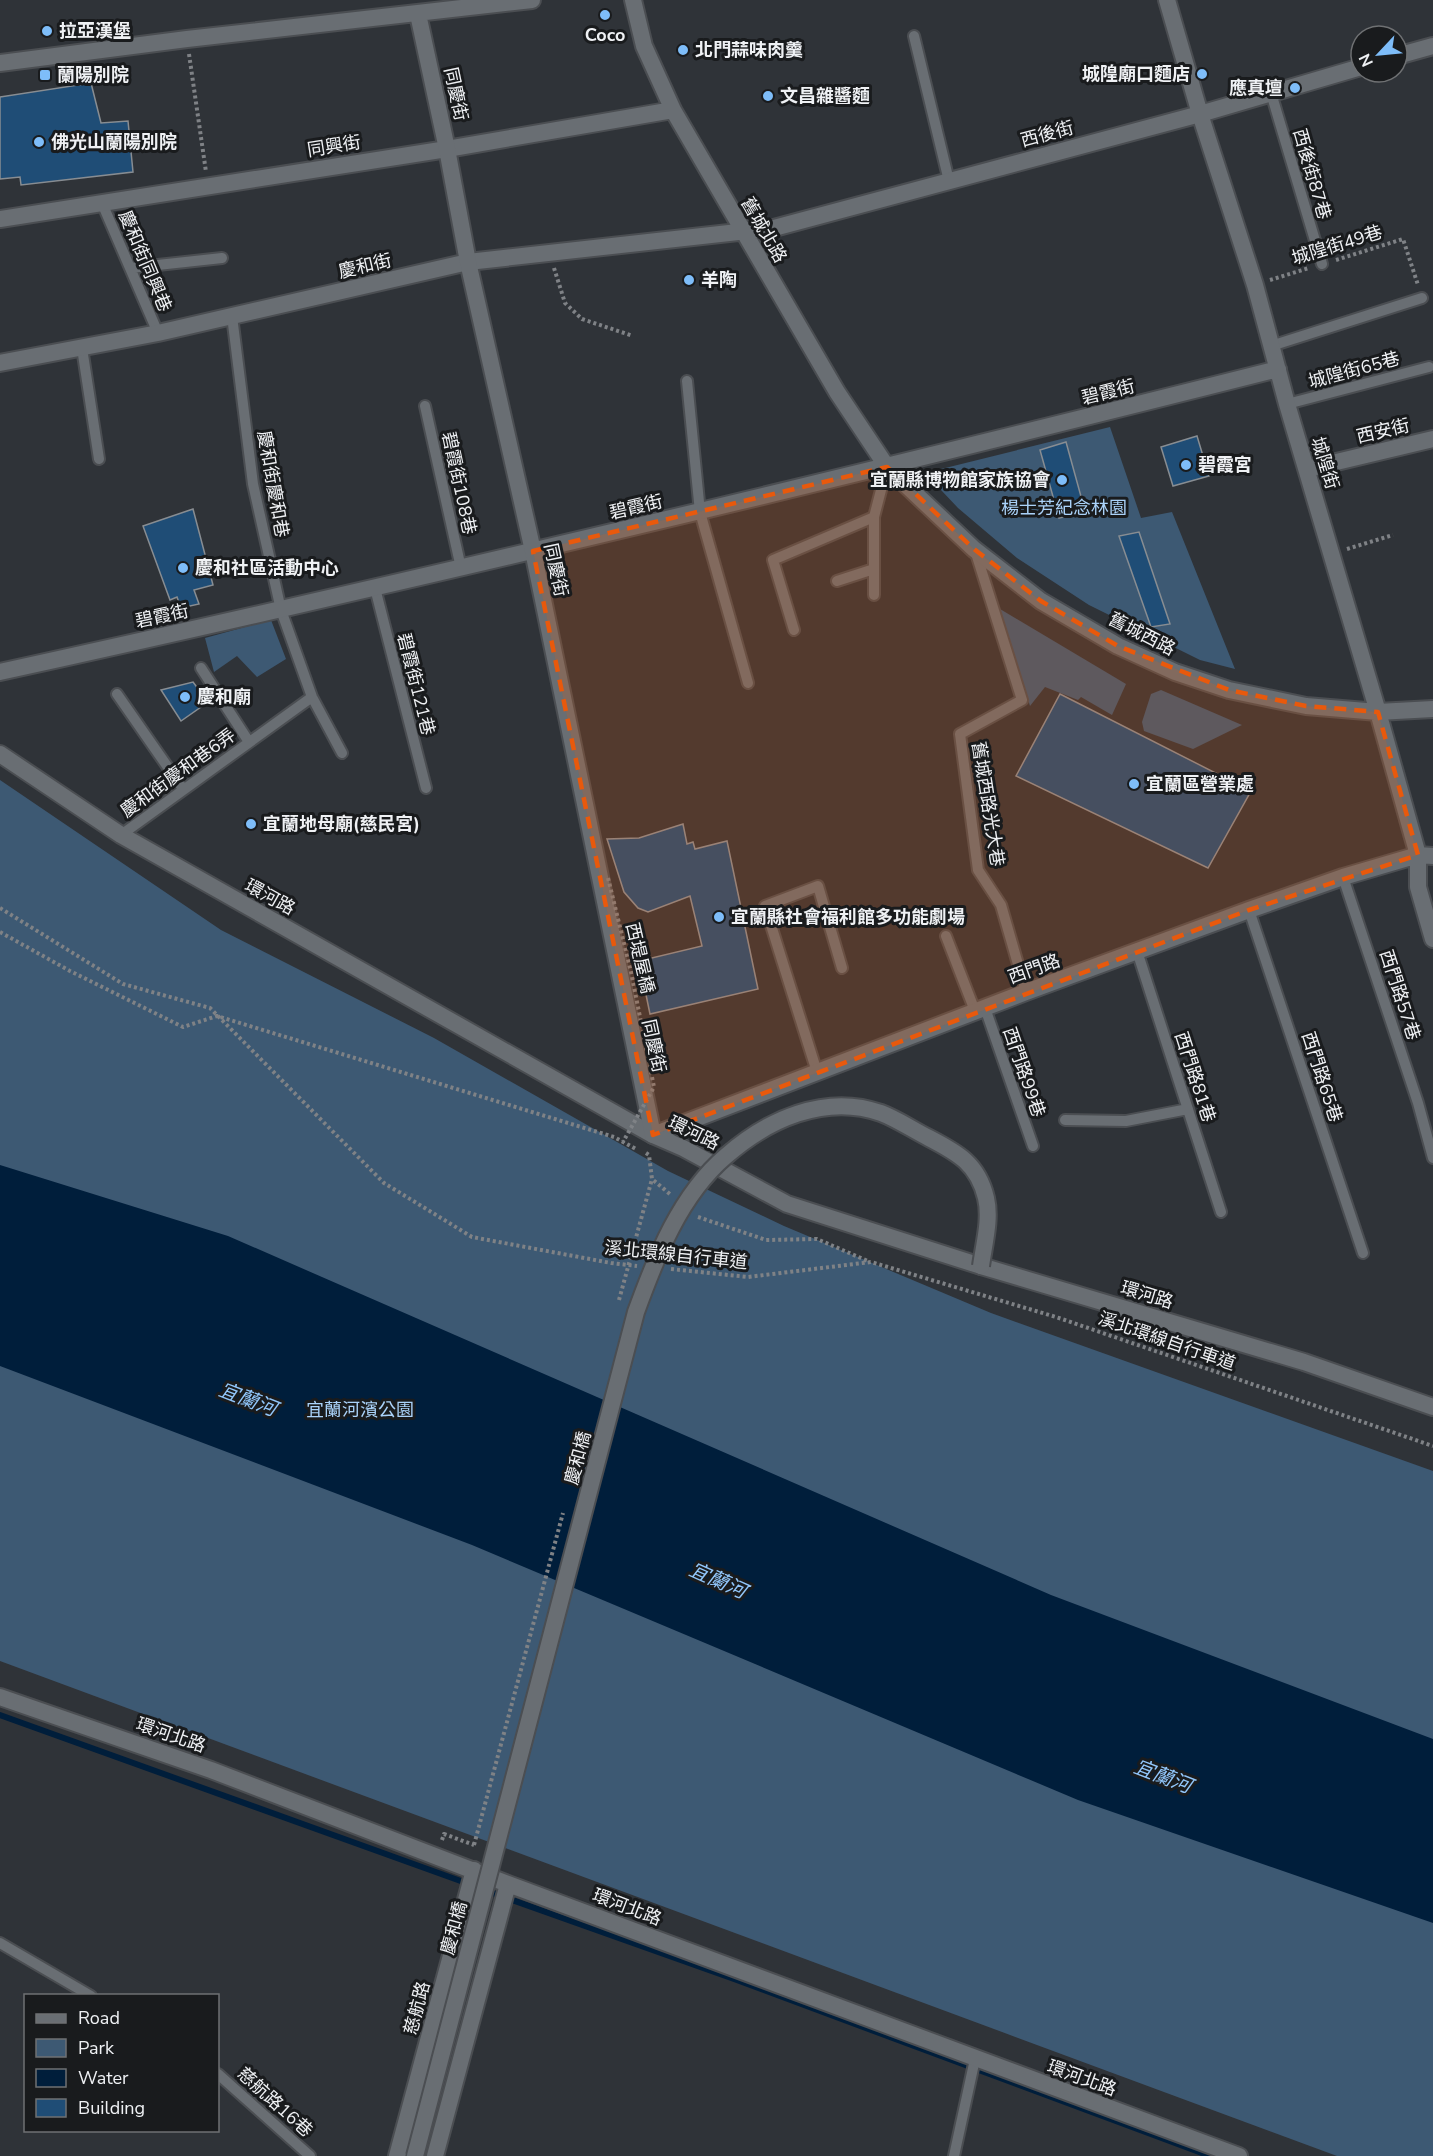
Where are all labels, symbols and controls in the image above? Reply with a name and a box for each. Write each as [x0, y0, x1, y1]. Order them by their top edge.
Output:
marker: Coco [598, 8, 612, 22]
place label: 拉亞漢堡 [59, 19, 131, 43]
place label: Coco [585, 23, 625, 47]
marker: 拉亞漢堡 [40, 24, 54, 38]
north arrow [1349, 24, 1409, 84]
place label: 北門蒜味肉羹 [695, 38, 803, 62]
marker: 北門蒜味肉羹 [676, 43, 690, 57]
text: N [1354, 50, 1379, 70]
place label: 城隍廟口麵店 [1082, 62, 1190, 86]
place label: 蘭陽別院 [57, 63, 129, 87]
street label: 同慶街 [439, 65, 473, 123]
marker: 城隍廟口麵店 [1195, 67, 1209, 81]
marker: 蘭陽別院 [38, 68, 52, 82]
place label: 應真壇 [1229, 76, 1283, 100]
marker: 應真壇 [1288, 81, 1302, 95]
place label: 文昌雜醬麵 [780, 84, 870, 108]
marker: 文昌雜醬麵 [761, 89, 775, 103]
street label: 西後街 [1018, 115, 1076, 153]
street label: 西後街87巷 [1288, 126, 1336, 222]
place label: 佛光山蘭陽別院 [51, 130, 177, 154]
street label: 同興街 [305, 130, 363, 162]
marker: 佛光山蘭陽別院 [32, 135, 46, 149]
street label: 舊城北路 [736, 193, 792, 267]
street label: 慶和街同興巷 [113, 207, 177, 315]
street label: 城隍街49巷 [1289, 220, 1385, 270]
street label: 慶和街 [336, 248, 394, 284]
place label: 羊陶 [701, 268, 737, 292]
marker: 羊陶 [682, 273, 696, 287]
street label: 城隍街65巷 [1306, 346, 1402, 394]
street label: 碧霞街 [1079, 374, 1137, 410]
street label: 西安街 [1354, 413, 1412, 449]
street label: 慶和街慶和巷 [252, 429, 294, 539]
street label: 碧霞街108巷 [436, 429, 482, 537]
street label: 城隍街 [1306, 434, 1344, 492]
place label: 碧霞宮 [1198, 453, 1252, 477]
marker: 碧霞宮 [1179, 458, 1193, 472]
place label: 宜蘭縣博物館家族協會 [870, 468, 1051, 492]
marker: 宜蘭縣博物館家族協會 [1055, 473, 1069, 487]
street label: 碧霞街 [607, 489, 665, 525]
park label: 楊士芳紀念林園 [1001, 496, 1127, 520]
street label: 同慶街 [539, 541, 573, 599]
place label: 慶和社區活動中心 [195, 556, 339, 580]
marker: 慶和社區活動中心 [176, 561, 190, 575]
street label: 碧霞街 [133, 599, 191, 633]
street label: 舊城西路 [1104, 607, 1180, 661]
street label: 碧霞街121巷 [392, 630, 440, 738]
place label: 慶和廟 [197, 685, 251, 709]
marker: 慶和廟 [178, 690, 192, 704]
street label: 慶和街慶和巷6弄 [116, 723, 240, 823]
street label: 舊城西路光大巷 [966, 740, 1010, 868]
place label: 宜蘭區營業處 [1146, 772, 1254, 796]
marker: 宜蘭區營業處 [1127, 777, 1141, 791]
place label: 宜蘭地母廟(慈民宮) [263, 812, 420, 836]
marker: 宜蘭地母廟(慈民宮) [244, 817, 258, 831]
street label: 環河路 [241, 873, 299, 921]
place label: 宜蘭縣社會福利館多功能劇場 [731, 905, 965, 929]
marker: 宜蘭縣社會福利館多功能劇場 [712, 910, 726, 924]
street label: 西堤屋橋 [620, 920, 660, 996]
street label: 西門路57巷 [1374, 947, 1426, 1043]
street label: 西門路 [1005, 948, 1063, 990]
street label: 同慶街 [637, 1017, 671, 1075]
street label: 西門路99巷 [997, 1024, 1051, 1120]
street label: 西門路81巷 [1169, 1029, 1221, 1125]
street label: 西門路65巷 [1296, 1029, 1348, 1125]
street label: 環河路 [664, 1110, 724, 1156]
street label: 溪北環線自行車道 [603, 1236, 749, 1274]
street label: 環河路 [1118, 1276, 1176, 1314]
street label: 溪北環線自行車道 [1095, 1306, 1239, 1376]
water label: 宜蘭河 [215, 1376, 284, 1424]
park label: 宜蘭河濱公園 [306, 1398, 414, 1422]
street label: 慶和橋 [559, 1429, 597, 1487]
water label: 宜蘭河 [685, 1556, 754, 1607]
street label: 環河北路 [133, 1712, 209, 1758]
water label: 宜蘭河 [1130, 1753, 1199, 1801]
street label: 環河北路 [589, 1883, 665, 1931]
street label: 慶和橋 [435, 1899, 473, 1957]
street label: 慈航路 [398, 1979, 436, 2037]
legend [24, 1994, 219, 2132]
text: Road [78, 2006, 120, 2030]
text: Park [78, 2036, 115, 2060]
street label: 環河北路 [1044, 2054, 1120, 2102]
street label: 慈航路16巷 [232, 2062, 318, 2142]
text: Water [78, 2066, 129, 2090]
text: Building [78, 2096, 145, 2120]

